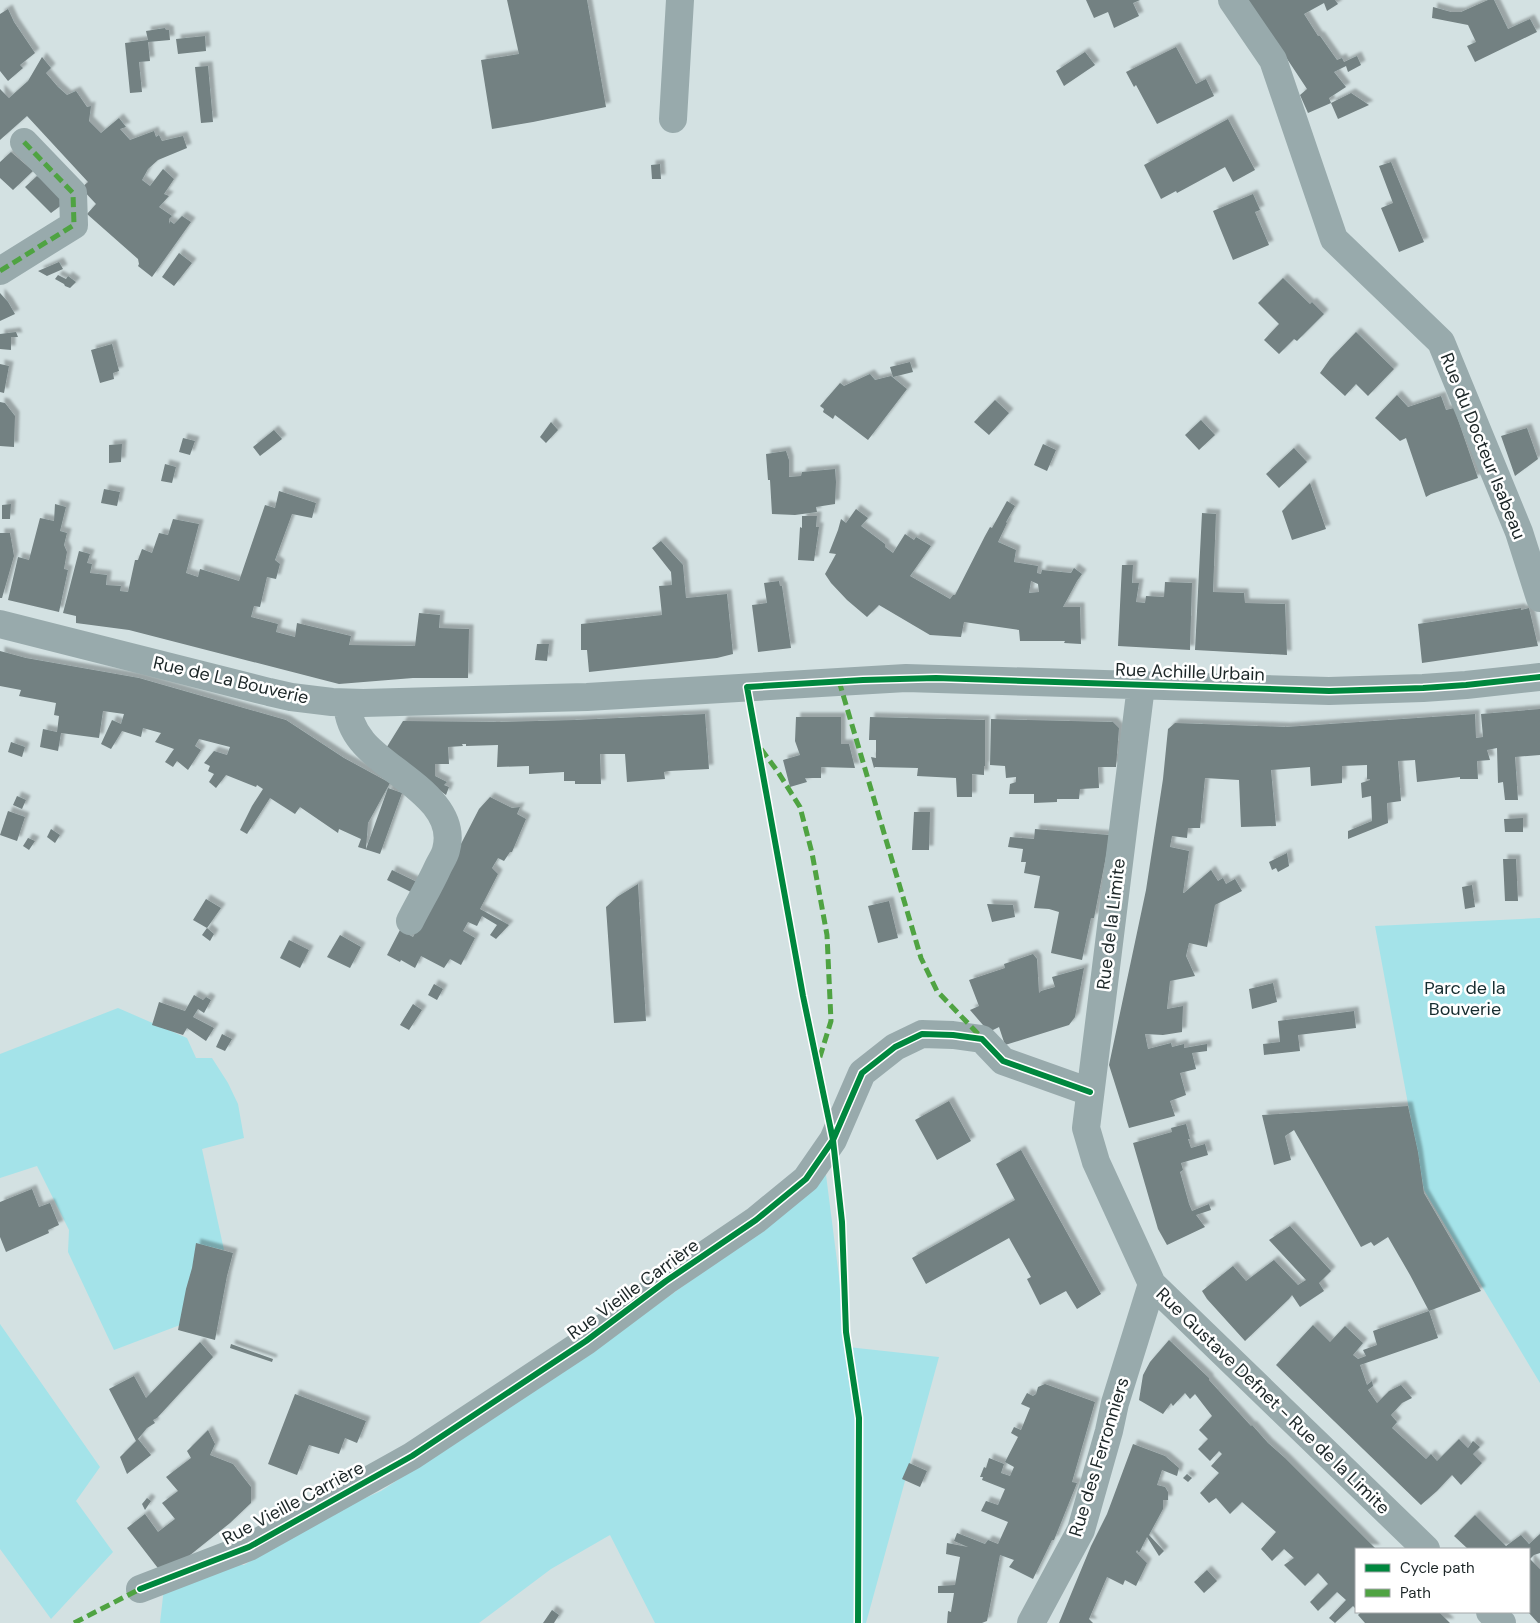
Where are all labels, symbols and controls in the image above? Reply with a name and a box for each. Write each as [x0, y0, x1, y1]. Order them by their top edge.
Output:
street label: Rue du Docteur Isabeau [1435, 349, 1531, 543]
street label: Rue de La Bouverie [151, 650, 311, 710]
street label: Rue Achille Urbain [1115, 657, 1265, 687]
street label: Rue de la Limite [1091, 857, 1131, 991]
park label: Parc de la Bouverie [1424, 976, 1506, 1021]
street label: Rue Vieille Carrière [562, 1233, 704, 1345]
street label: Rue Gustave Defnet - Rue de la Limite [1151, 1282, 1395, 1520]
street label: Rue des Ferronniers [1063, 1374, 1135, 1540]
street label: Rue Vieille Carrière [218, 1456, 368, 1550]
legend [1355, 1548, 1530, 1613]
text: Cycle path [1400, 1558, 1475, 1578]
text: Path [1400, 1583, 1431, 1603]

